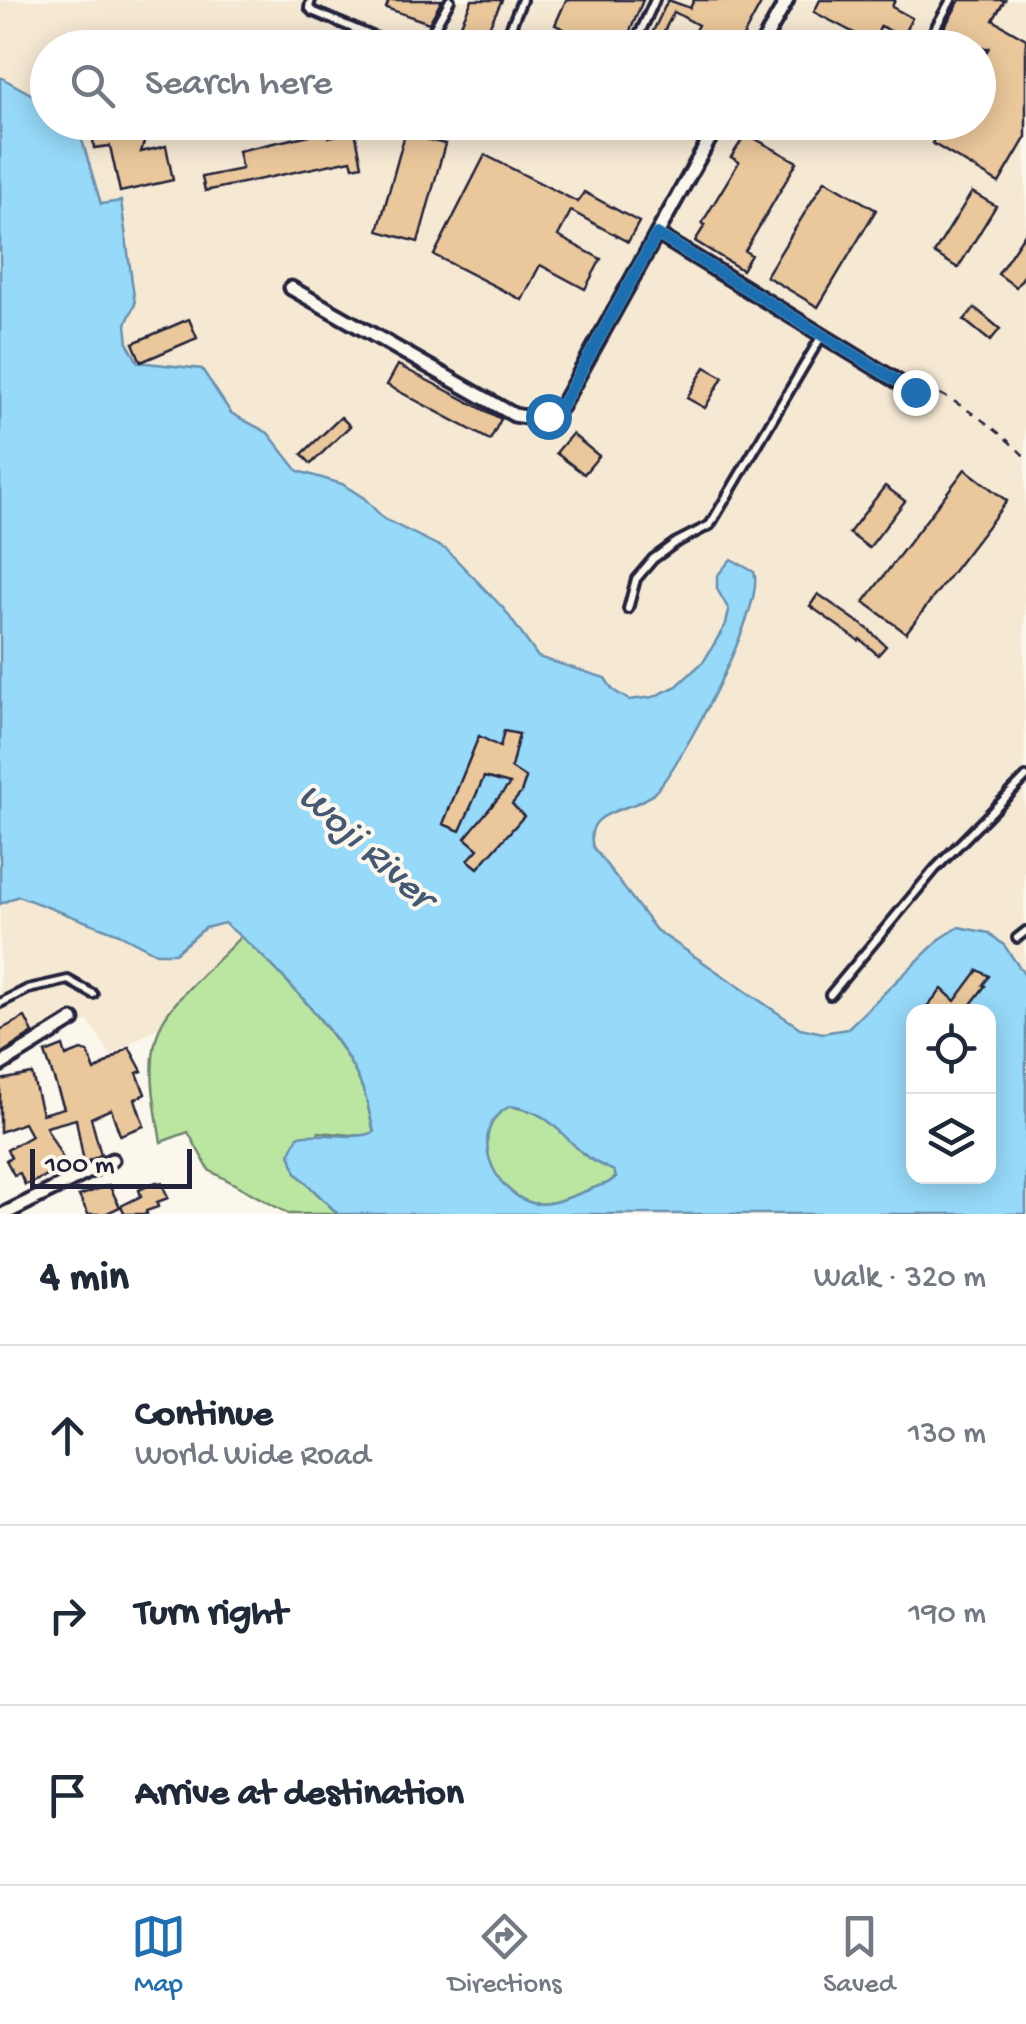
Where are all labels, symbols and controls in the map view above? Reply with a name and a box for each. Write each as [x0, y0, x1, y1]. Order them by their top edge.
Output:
search box [30, 30, 996, 140]
icon: search [65, 58, 120, 113]
text: Search here [145, 63, 332, 107]
route end [893, 370, 939, 416]
route start [526, 394, 572, 440]
water label: Woji River [286, 775, 447, 926]
map controls [906, 1004, 996, 1184]
button: locate [906, 1004, 996, 1094]
button: layers [906, 1094, 996, 1184]
scale bar [30, 1144, 192, 1188]
text: 100 m [45, 1150, 115, 1183]
text: 4 min [40, 1255, 129, 1304]
text: Walk · 320 m [814, 1260, 986, 1298]
text: Continue [135, 1394, 273, 1438]
icon: ahead [40, 1408, 95, 1463]
text: 130 m [908, 1416, 986, 1454]
text: World Wide Road [135, 1438, 370, 1476]
icon: right [40, 1588, 95, 1643]
text: Turn right [135, 1593, 287, 1637]
text: 190 m [909, 1596, 986, 1634]
icon: arrive [40, 1768, 95, 1823]
text: Arrive at destination [135, 1773, 464, 1817]
tab: Map [131, 1909, 186, 2002]
tab: Directions [448, 1909, 562, 2002]
tab: Saved [823, 1909, 895, 2002]

